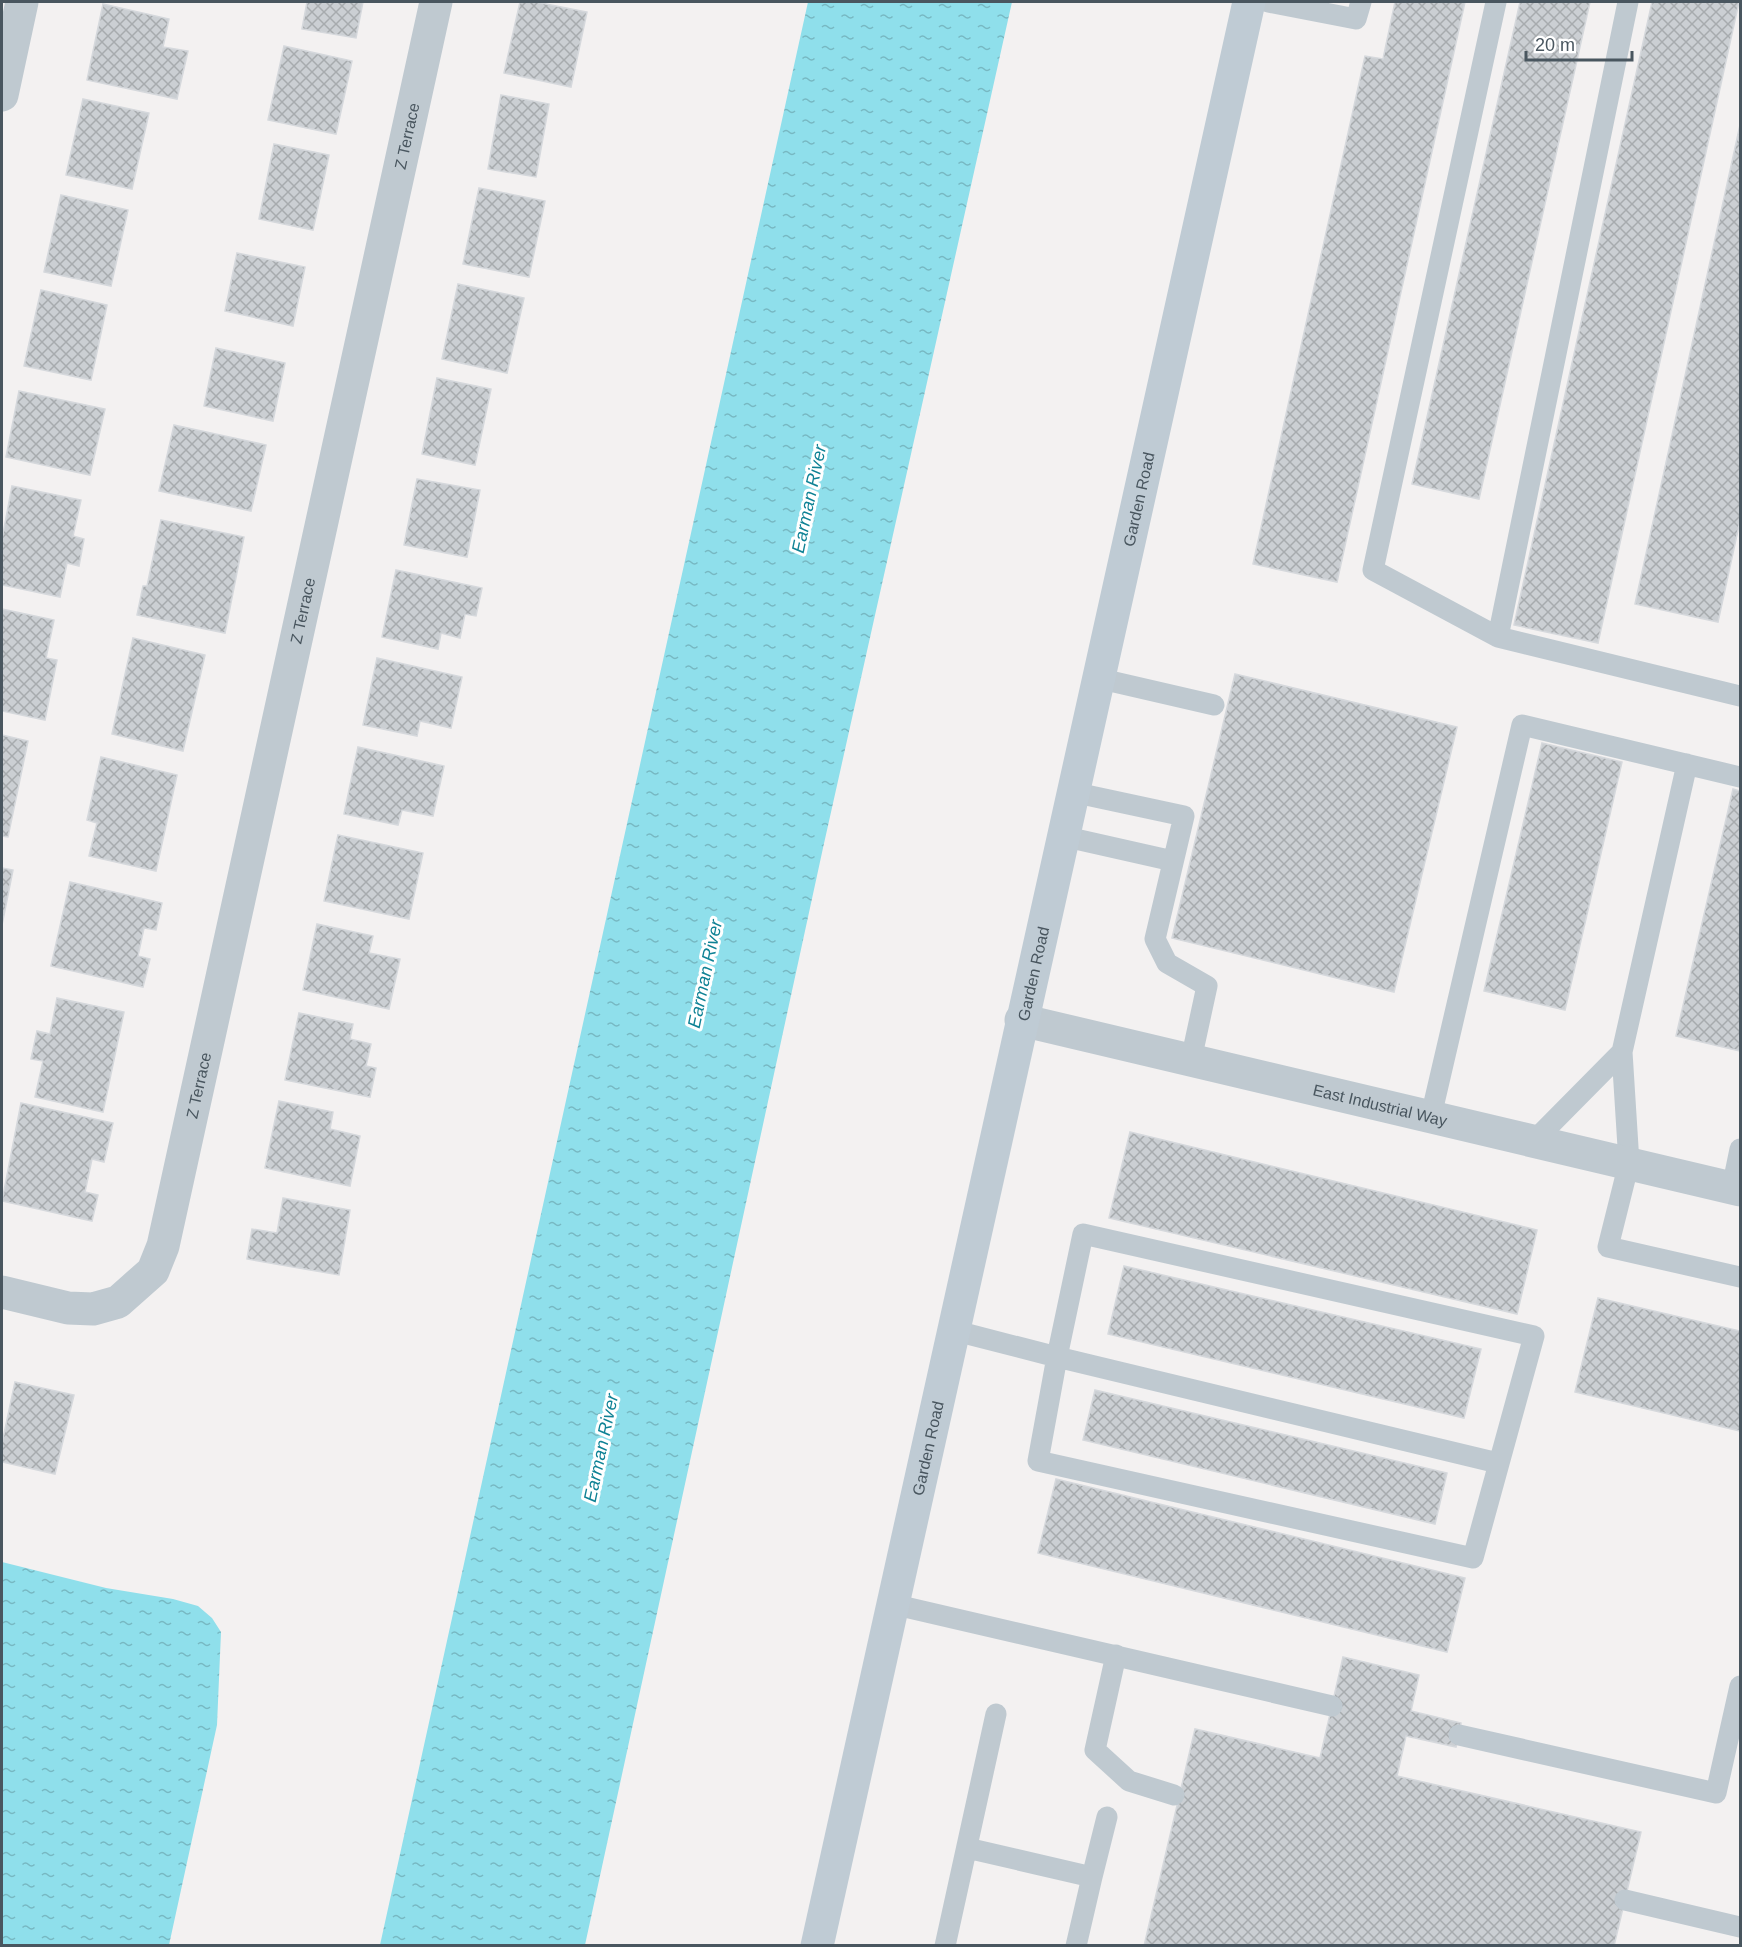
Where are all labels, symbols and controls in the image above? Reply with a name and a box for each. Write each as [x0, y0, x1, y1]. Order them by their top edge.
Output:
scale bar [1526, 24, 1632, 62]
text: 20 m [1535, 35, 1575, 55]
street label: Z Terrace [391, 101, 422, 171]
water label: Earman River [788, 442, 830, 555]
street label: Garden Road [1120, 451, 1157, 548]
street label: Z Terrace [287, 576, 318, 645]
water label: Earman River [684, 917, 726, 1030]
street label: Garden Road [1014, 925, 1052, 1022]
street label: Z Terrace [183, 1051, 214, 1120]
street label: East Industrial Way [1311, 1081, 1449, 1129]
water label: Earman River [580, 1391, 622, 1504]
street label: Garden Road [909, 1399, 946, 1497]

